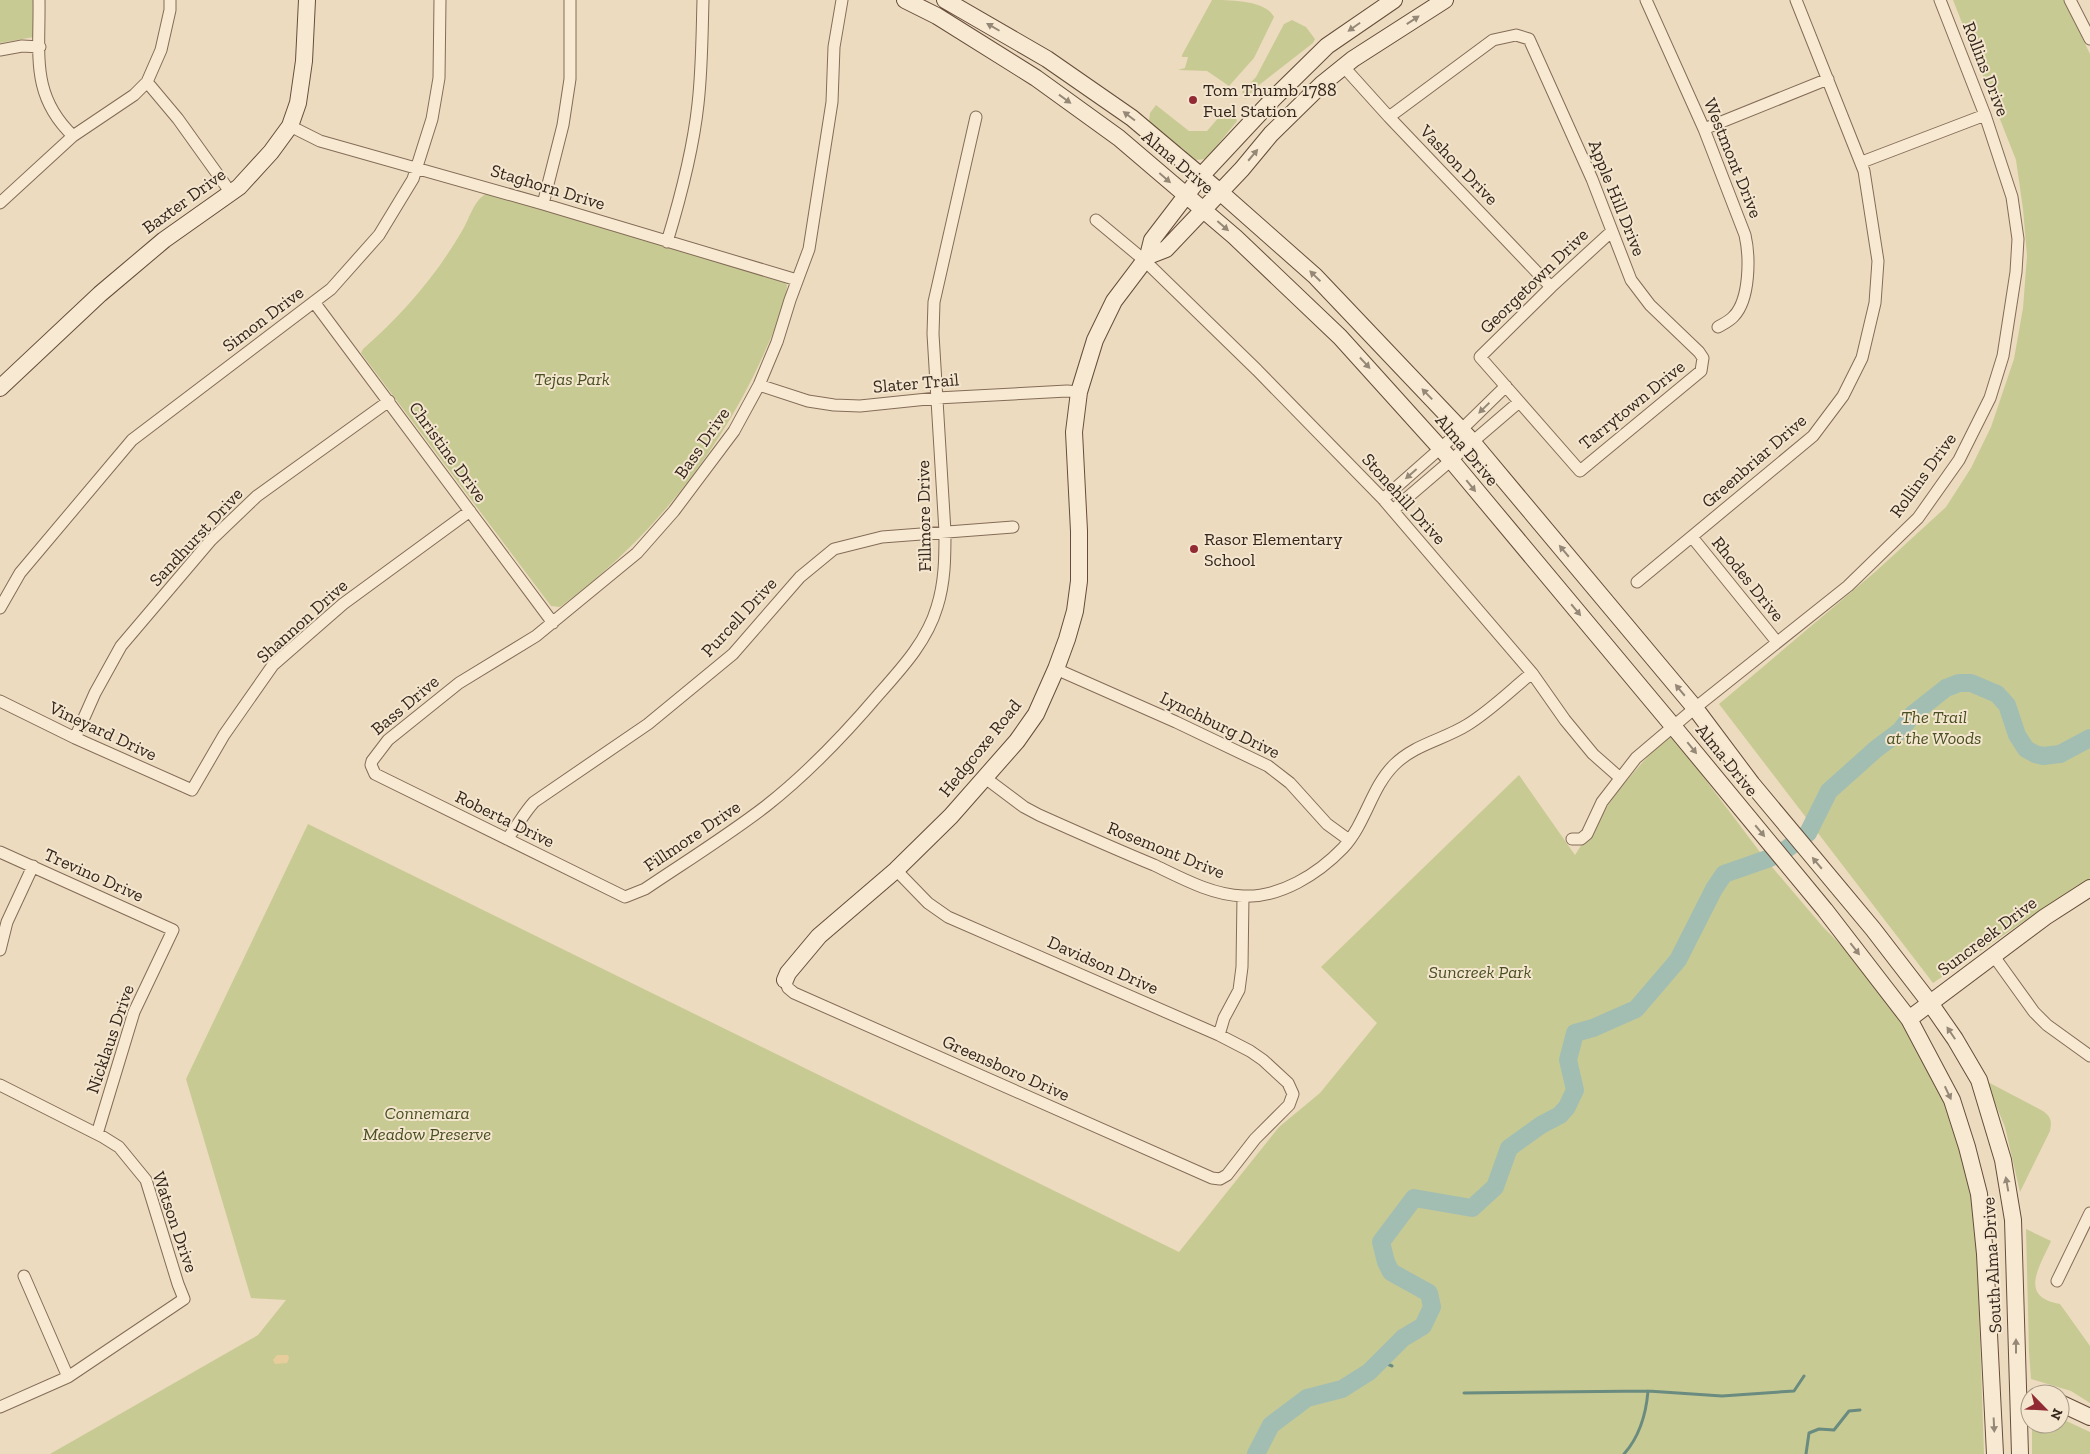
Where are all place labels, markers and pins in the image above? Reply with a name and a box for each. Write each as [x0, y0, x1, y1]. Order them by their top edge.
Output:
place label: Tom Thumb 1788 Fuel Station [1203, 79, 1337, 122]
marker: Tom Thumb 1788 Fuel Station [1187, 94, 1199, 106]
place label: Rasor Elementary School [1204, 528, 1343, 571]
marker: Rasor Elementary School [1188, 543, 1200, 555]

